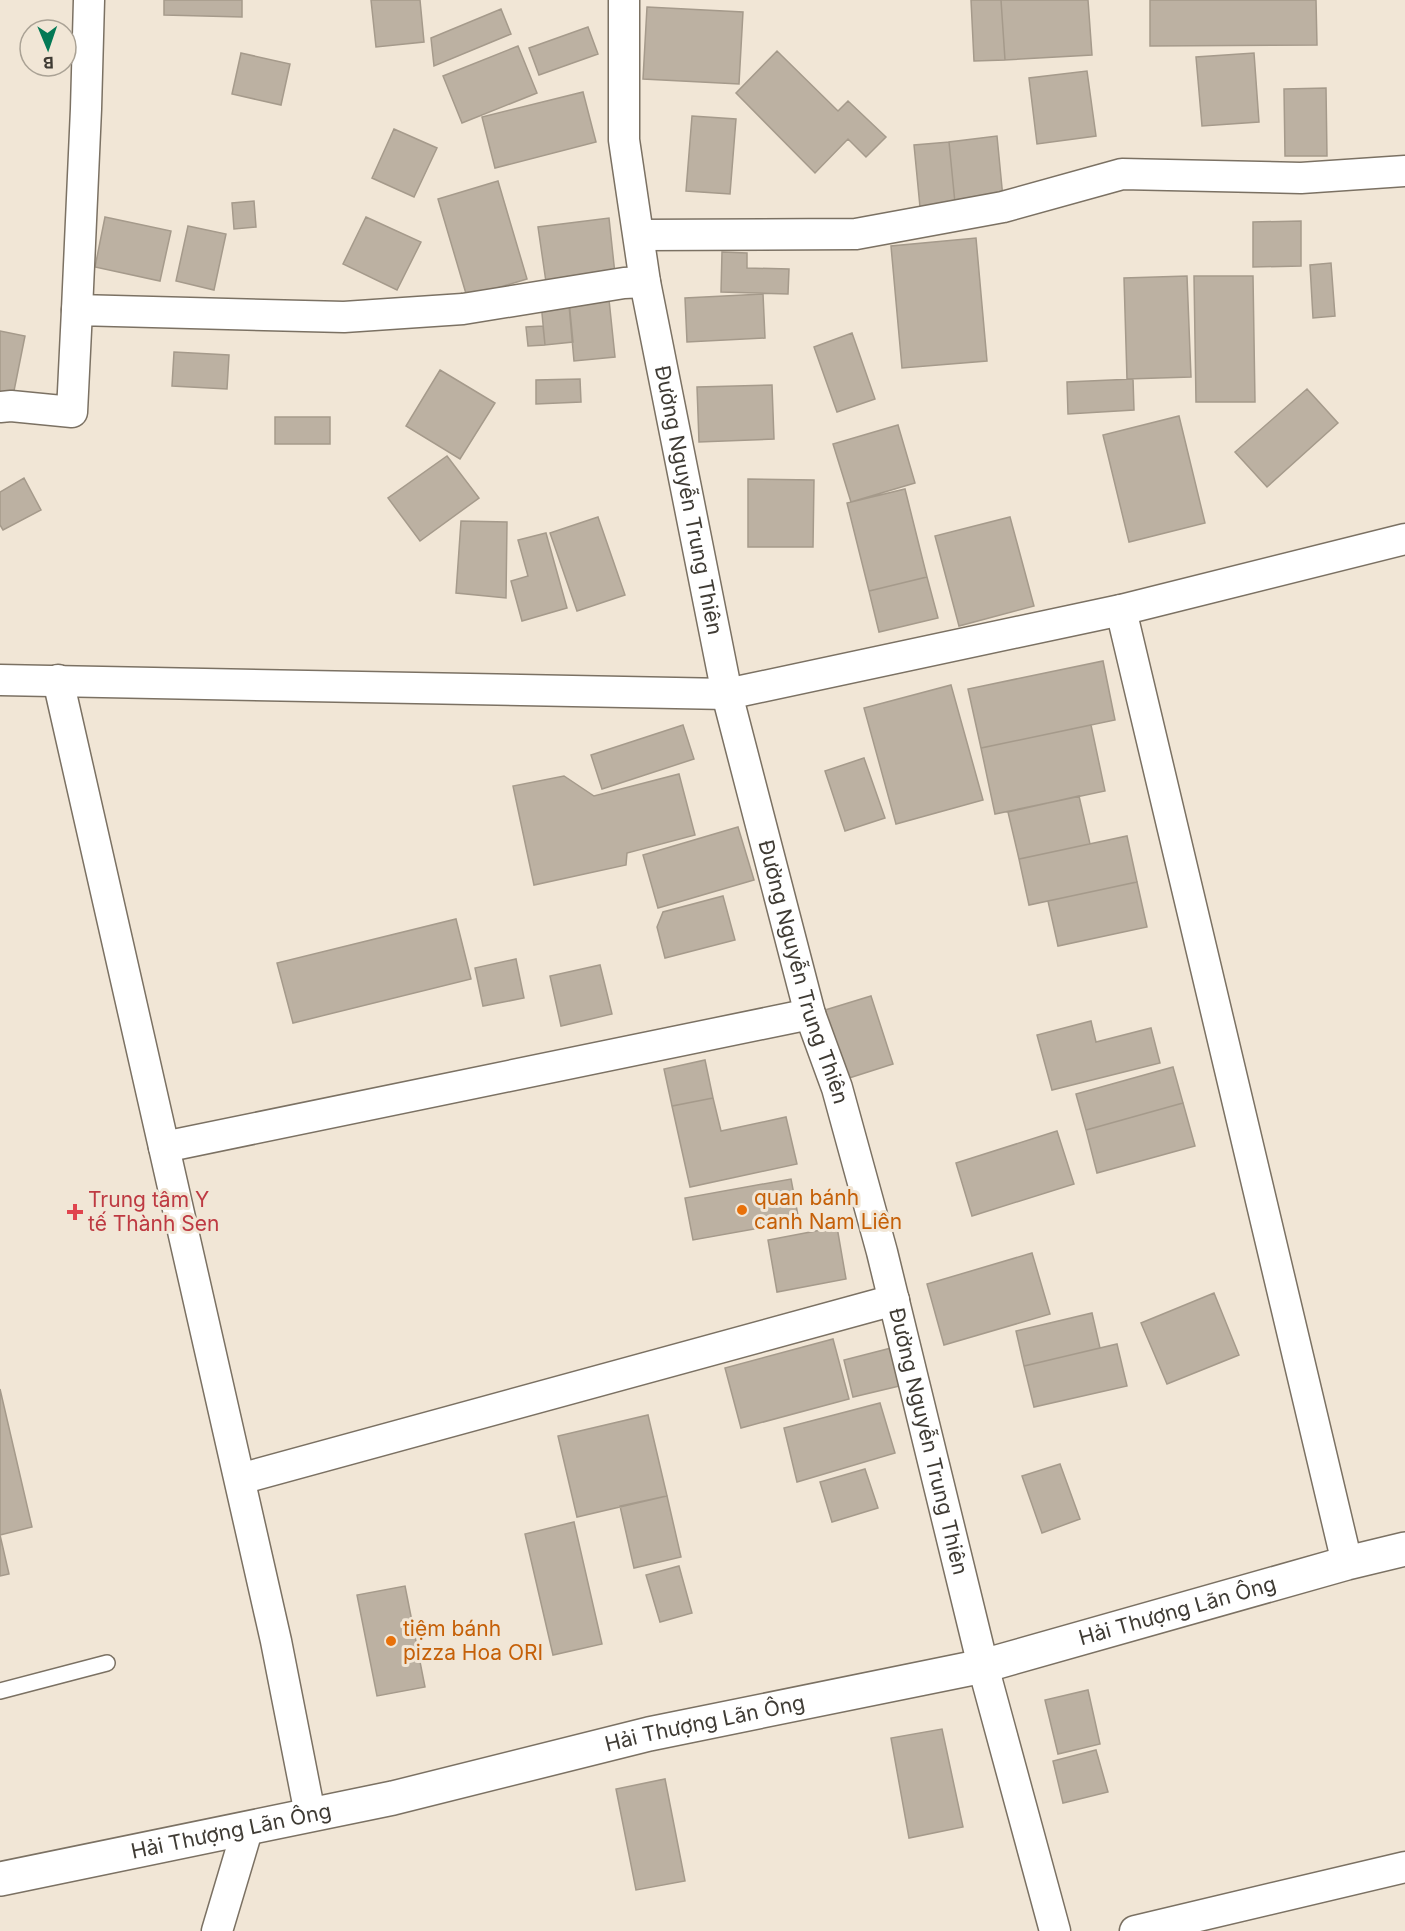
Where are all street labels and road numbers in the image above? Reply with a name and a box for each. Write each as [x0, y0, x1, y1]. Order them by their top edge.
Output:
street label: Đường Nguyễn Trung Thiên [650, 363, 728, 637]
street label: Đường Nguyễn Trung Thiên [753, 837, 854, 1107]
street label: Đường Nguyễn Trung Thiên [884, 1305, 973, 1577]
street label: Hải Thượng Lãn Ông [1076, 1571, 1279, 1650]
street label: Hải Thượng Lãn Ông [602, 1690, 807, 1757]
street label: Hải Thượng Lãn Ông [129, 1798, 333, 1864]

